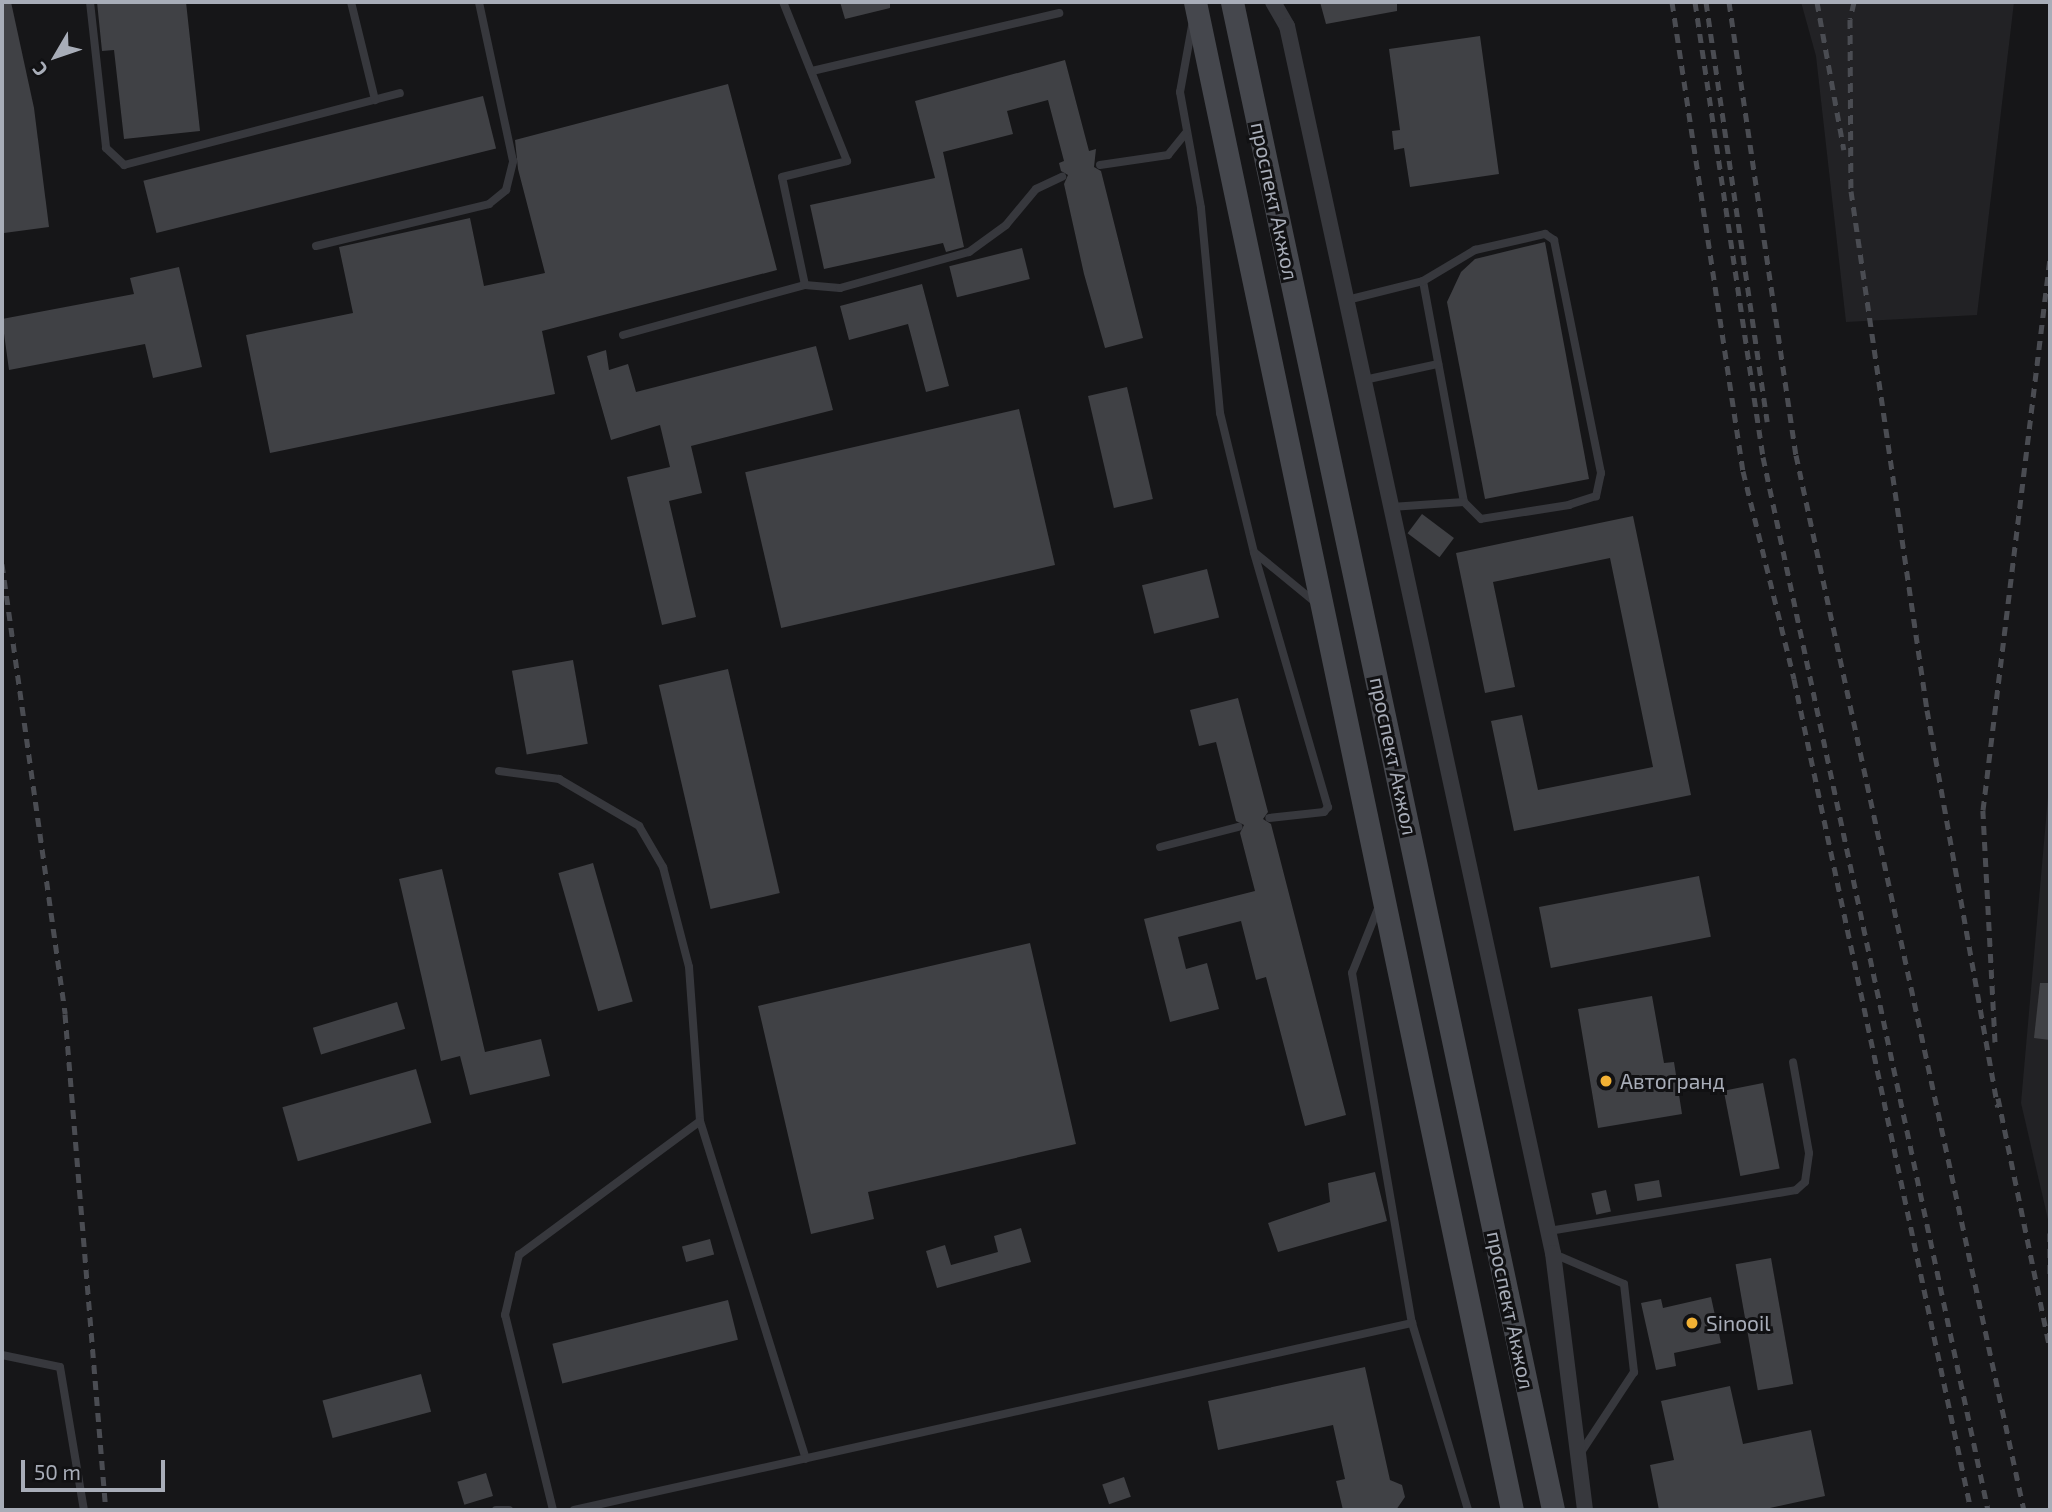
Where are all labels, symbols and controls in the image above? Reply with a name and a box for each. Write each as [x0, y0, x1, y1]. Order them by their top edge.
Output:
north arrow [21, 21, 91, 91]
text: С [27, 58, 52, 81]
street label: проспект Акжол [1246, 120, 1304, 282]
street label: проспект Акжол [1365, 675, 1423, 837]
place label: Автогранд [1620, 1068, 1725, 1094]
marker: Автогранд [1598, 1073, 1614, 1089]
street label: проспект Акжол [1482, 1229, 1540, 1391]
place label: Sinooil [1706, 1310, 1770, 1336]
marker: Sinooil [1684, 1315, 1700, 1331]
scale bar [24, 1446, 168, 1490]
text: 50 m [34, 1459, 81, 1484]

